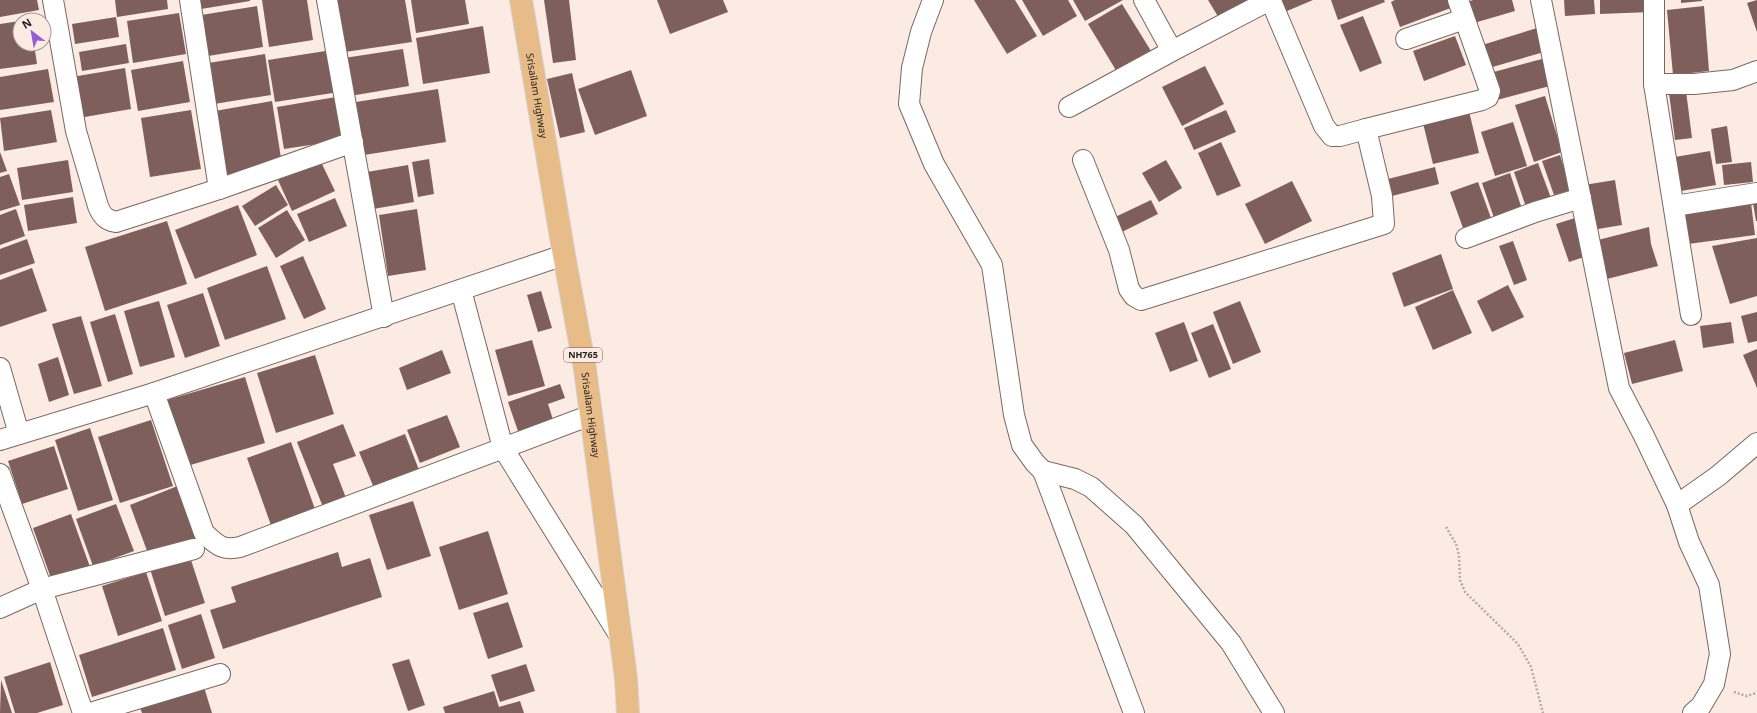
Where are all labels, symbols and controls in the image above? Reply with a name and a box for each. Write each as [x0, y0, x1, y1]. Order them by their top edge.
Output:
north arrow [12, 12, 52, 52]
text: N [19, 14, 34, 32]
street label: Srisailam Highway [523, 52, 551, 140]
road number: NH765 [564, 348, 602, 362]
street label: Srisailam Highway [578, 371, 604, 460]

